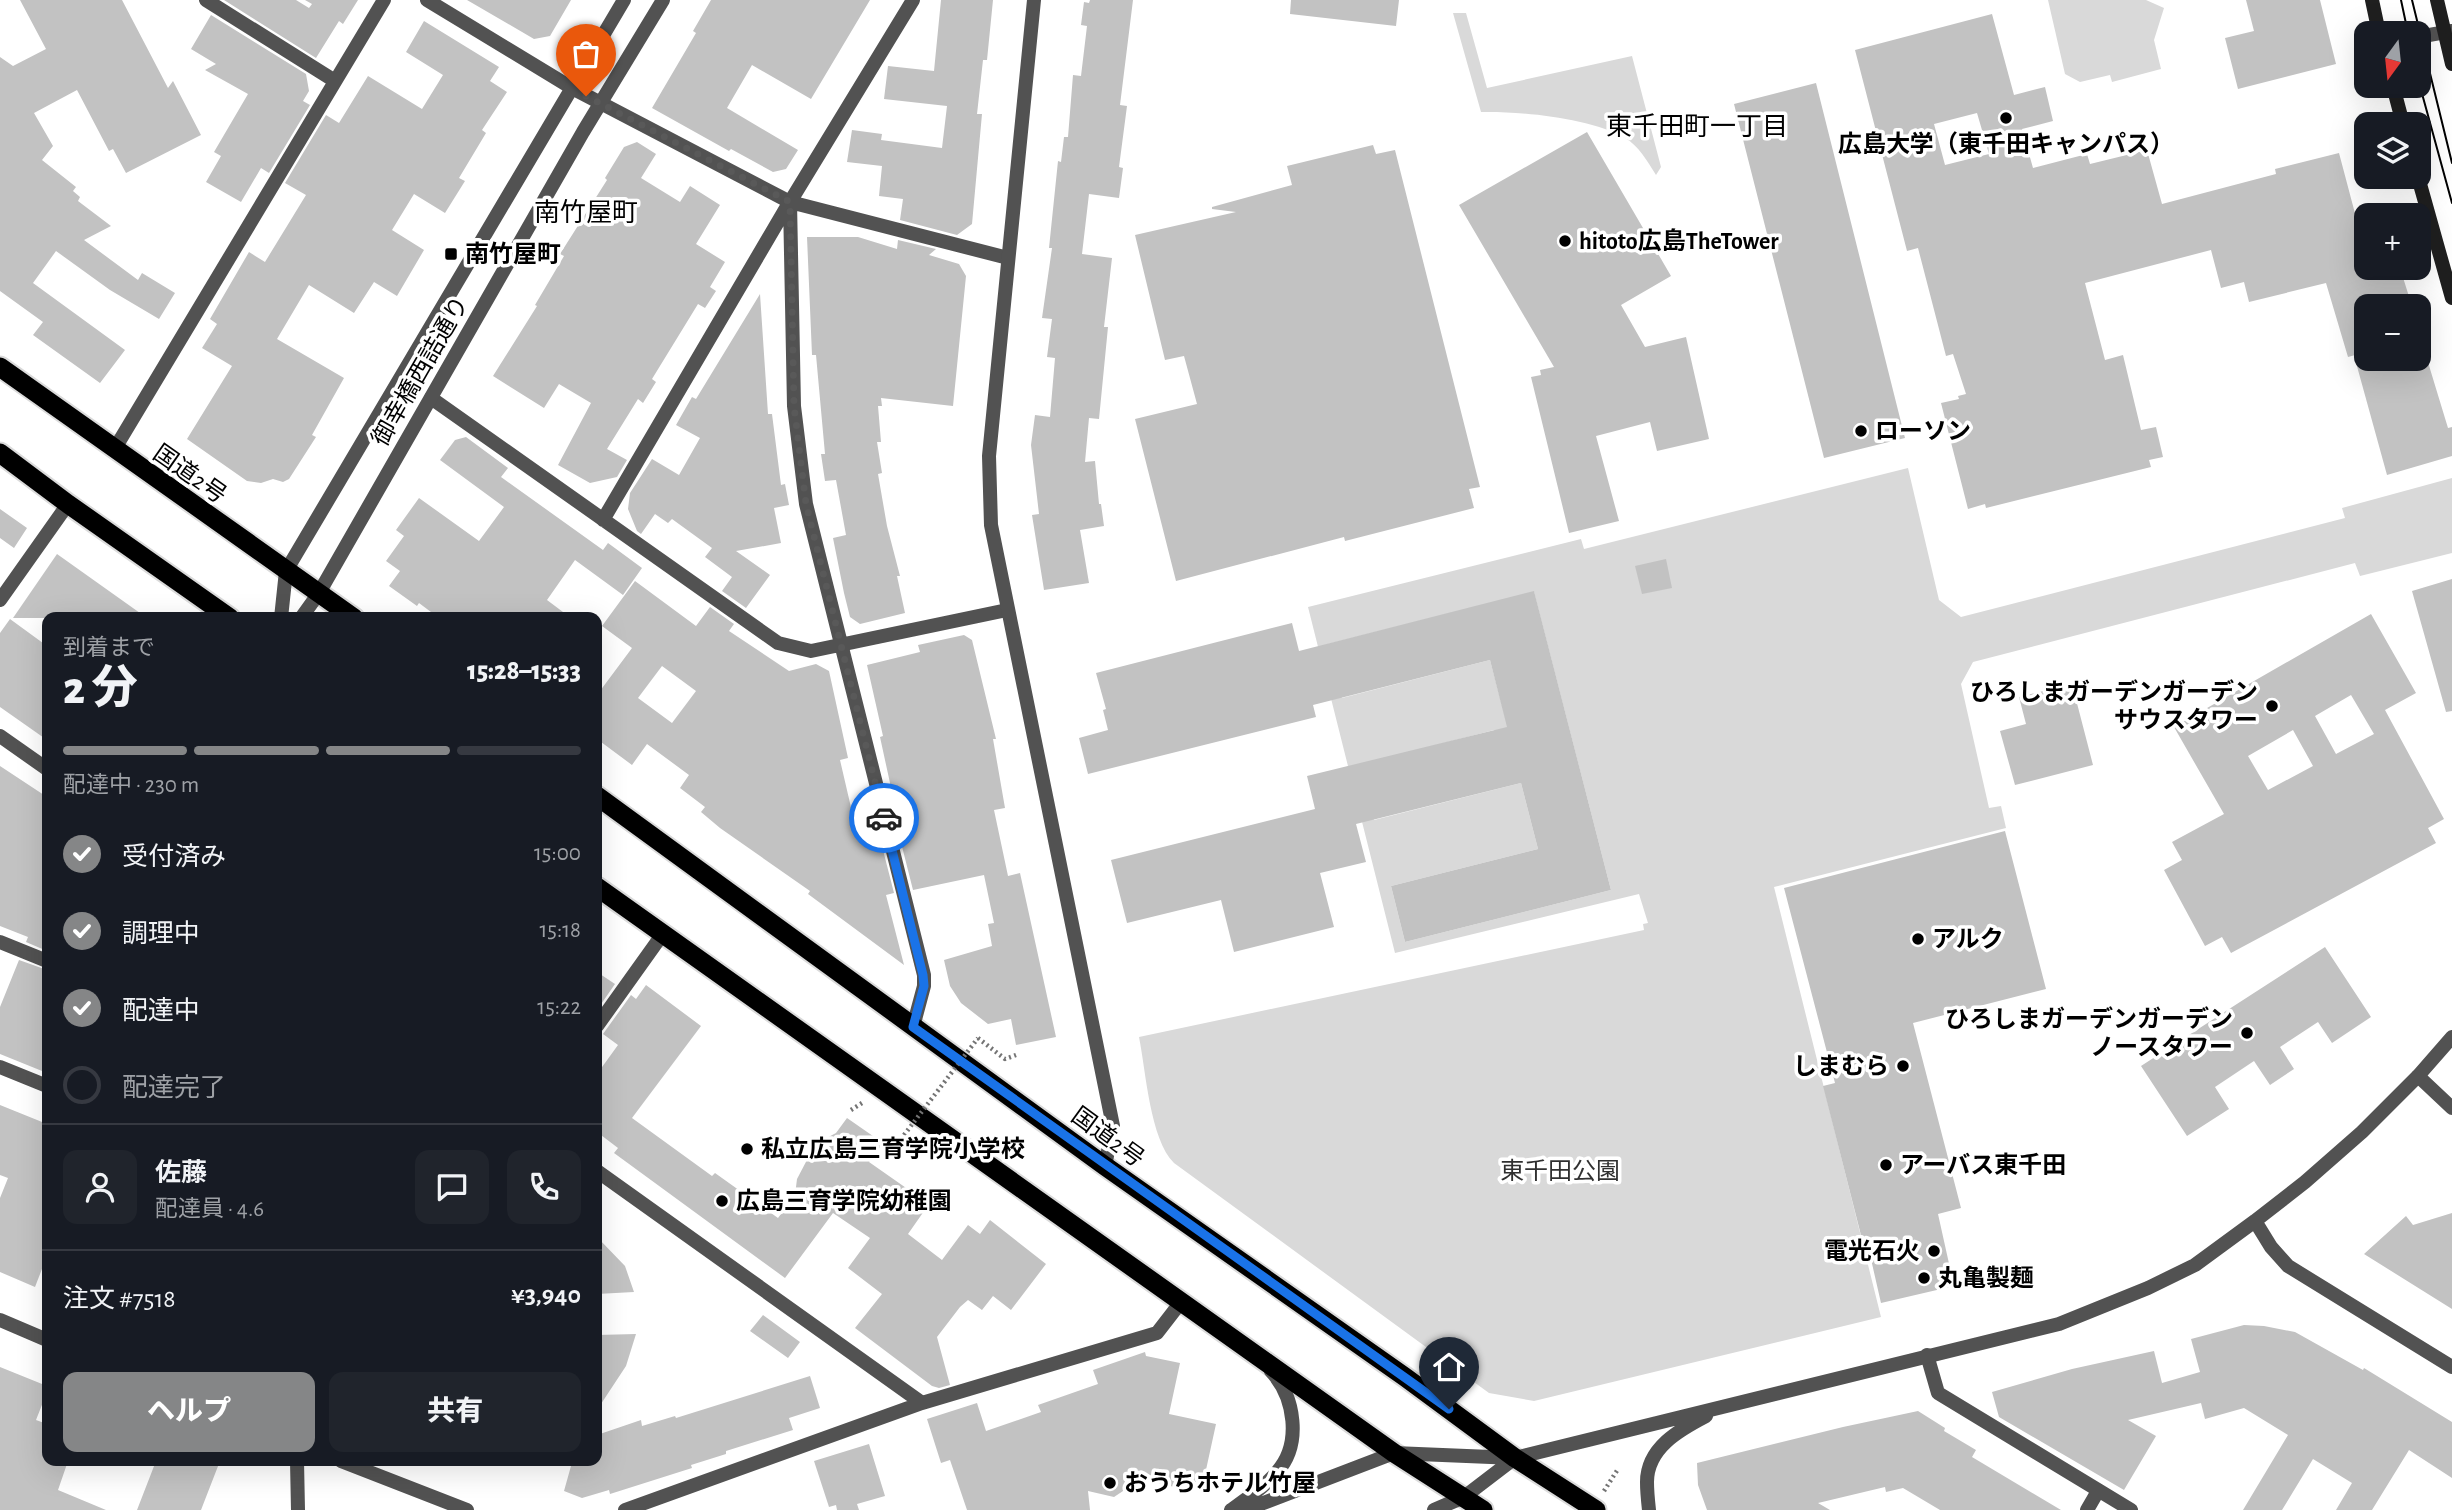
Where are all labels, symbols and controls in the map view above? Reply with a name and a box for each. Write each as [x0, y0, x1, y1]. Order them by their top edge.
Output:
north arrow [2354, 21, 2431, 98]
map controls [2354, 21, 2431, 371]
pin [556, 24, 616, 96]
icon: bag [567, 35, 605, 73]
marker: 広島大学（東千田キャンパス） [1998, 110, 2014, 126]
button: layers [2354, 112, 2431, 189]
district label: 東千田町一丁目 [1606, 113, 1788, 140]
place label: 広島大学（東千田キャンパス） [1838, 131, 2174, 157]
district label: 南竹屋町 [534, 198, 638, 226]
button: + [2354, 203, 2431, 280]
place label: hitoto広島TheTower [1579, 228, 1779, 254]
marker: hitoto広島TheTower [1557, 233, 1573, 249]
place label: 南竹屋町 [465, 241, 561, 267]
marker: 南竹屋町 [443, 246, 459, 262]
street label: 御幸橋西詰通り [367, 292, 473, 450]
button: − [2354, 294, 2431, 371]
place label: ローソン [1875, 420, 1971, 444]
marker: ローソン [1853, 423, 1869, 439]
street label: 国道2号 [149, 440, 231, 508]
text: 到着まで [63, 637, 155, 660]
text: 15:28–15:33 [467, 658, 581, 684]
text: 2 分 [63, 666, 138, 712]
place label: ひろしまガーデンガーデン サウスタワー [1970, 679, 2258, 733]
marker: ひろしまガーデンガーデン サウスタワー [2264, 698, 2280, 714]
text: 配達中 · 230 m [63, 774, 199, 797]
courier [849, 783, 919, 853]
icon: car [865, 799, 903, 837]
icon: check [63, 835, 101, 873]
text: 15:00 [534, 842, 581, 865]
text: 受付済み [122, 844, 226, 870]
icon: check [63, 912, 101, 950]
text: 15:18 [539, 919, 581, 942]
text: 調理中 [122, 921, 200, 947]
place label: アルク [1932, 927, 2004, 952]
marker: アルク [1910, 931, 1926, 947]
icon: check [63, 989, 101, 1027]
text: 15:22 [537, 996, 581, 1019]
text: 配達中 [122, 998, 200, 1024]
place label: ひろしまガーデンガーデン ノースタワー [1945, 1006, 2233, 1060]
marker: ひろしまガーデンガーデン ノースタワー [2239, 1025, 2255, 1041]
place label: しまむら [1793, 1054, 1889, 1079]
marker: しまむら [1895, 1058, 1911, 1074]
text: 配達完了 [122, 1075, 226, 1101]
street label: 国道2号 [1067, 1102, 1149, 1172]
place label: 私立広島三育学院小学校 [761, 1136, 1025, 1162]
marker: 私立広島三育学院小学校 [739, 1141, 755, 1157]
button: person [63, 1150, 137, 1224]
button: chat [415, 1150, 489, 1224]
button: phone [507, 1150, 581, 1224]
place label: アーバス東千田 [1900, 1152, 2066, 1178]
marker: アーバス東千田 [1878, 1157, 1894, 1173]
park label: 東千田公園 [1500, 1158, 1620, 1184]
text: 佐藤 [155, 1160, 207, 1186]
place label: 広島三育学院幼稚園 [736, 1188, 952, 1214]
marker: 広島三育学院幼稚園 [714, 1193, 730, 1209]
text: 配達員 · 4.6 [155, 1198, 264, 1221]
place label: 電光石火 [1824, 1238, 1920, 1264]
marker: 電光石火 [1926, 1243, 1942, 1259]
place label: 丸亀製麺 [1938, 1265, 2034, 1291]
marker: 丸亀製麺 [1916, 1270, 1932, 1286]
text: ¥3,940 [511, 1282, 581, 1308]
text: 注文 #7518 [63, 1286, 176, 1312]
pin [1419, 1337, 1479, 1409]
icon: home [1430, 1348, 1468, 1386]
button: ヘルプ [63, 1372, 315, 1452]
button: 共有 [329, 1372, 581, 1452]
place label: おうちホテル竹屋 [1124, 1470, 1316, 1496]
marker: おうちホテル竹屋 [1102, 1475, 1118, 1491]

